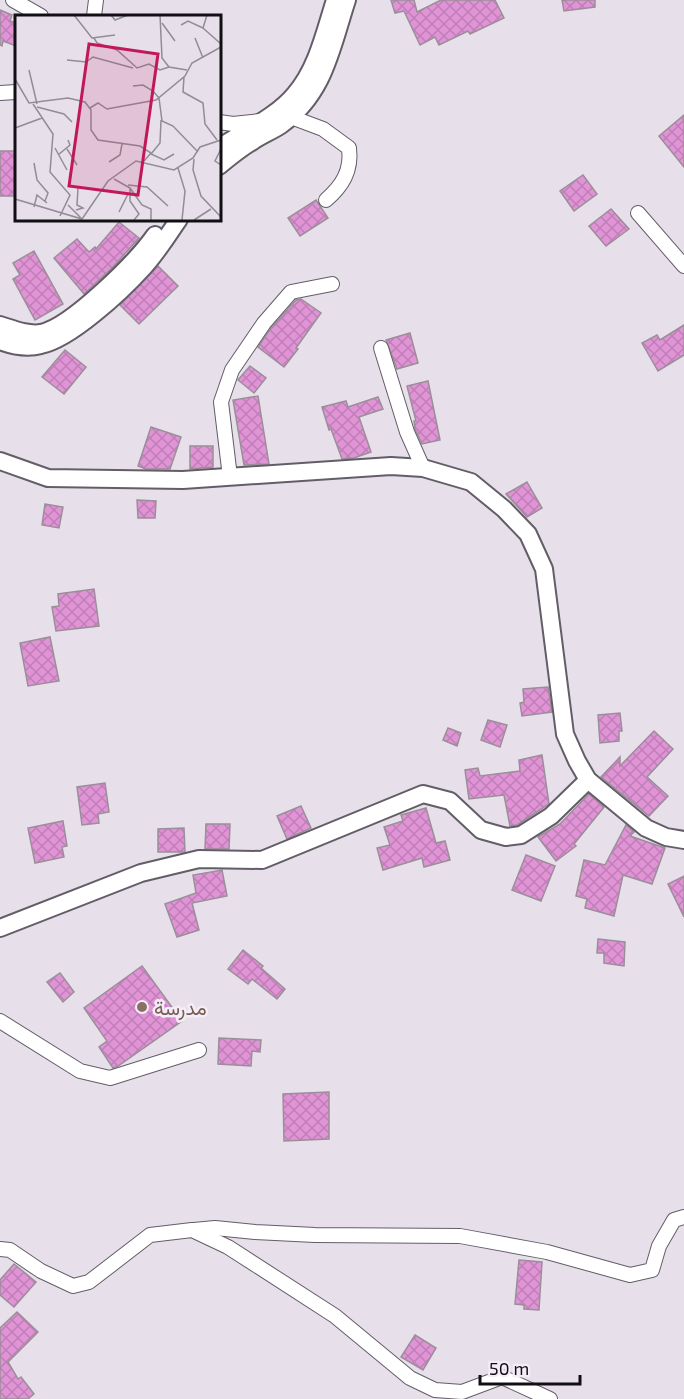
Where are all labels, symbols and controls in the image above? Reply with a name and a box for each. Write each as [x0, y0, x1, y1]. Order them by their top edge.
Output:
inset map [15, 15, 220, 220]
place label: مدرسة [154, 995, 207, 1021]
marker: مدرسة [135, 1000, 149, 1014]
scale bar [480, 1348, 580, 1386]
text: 50 m [489, 1357, 529, 1379]

